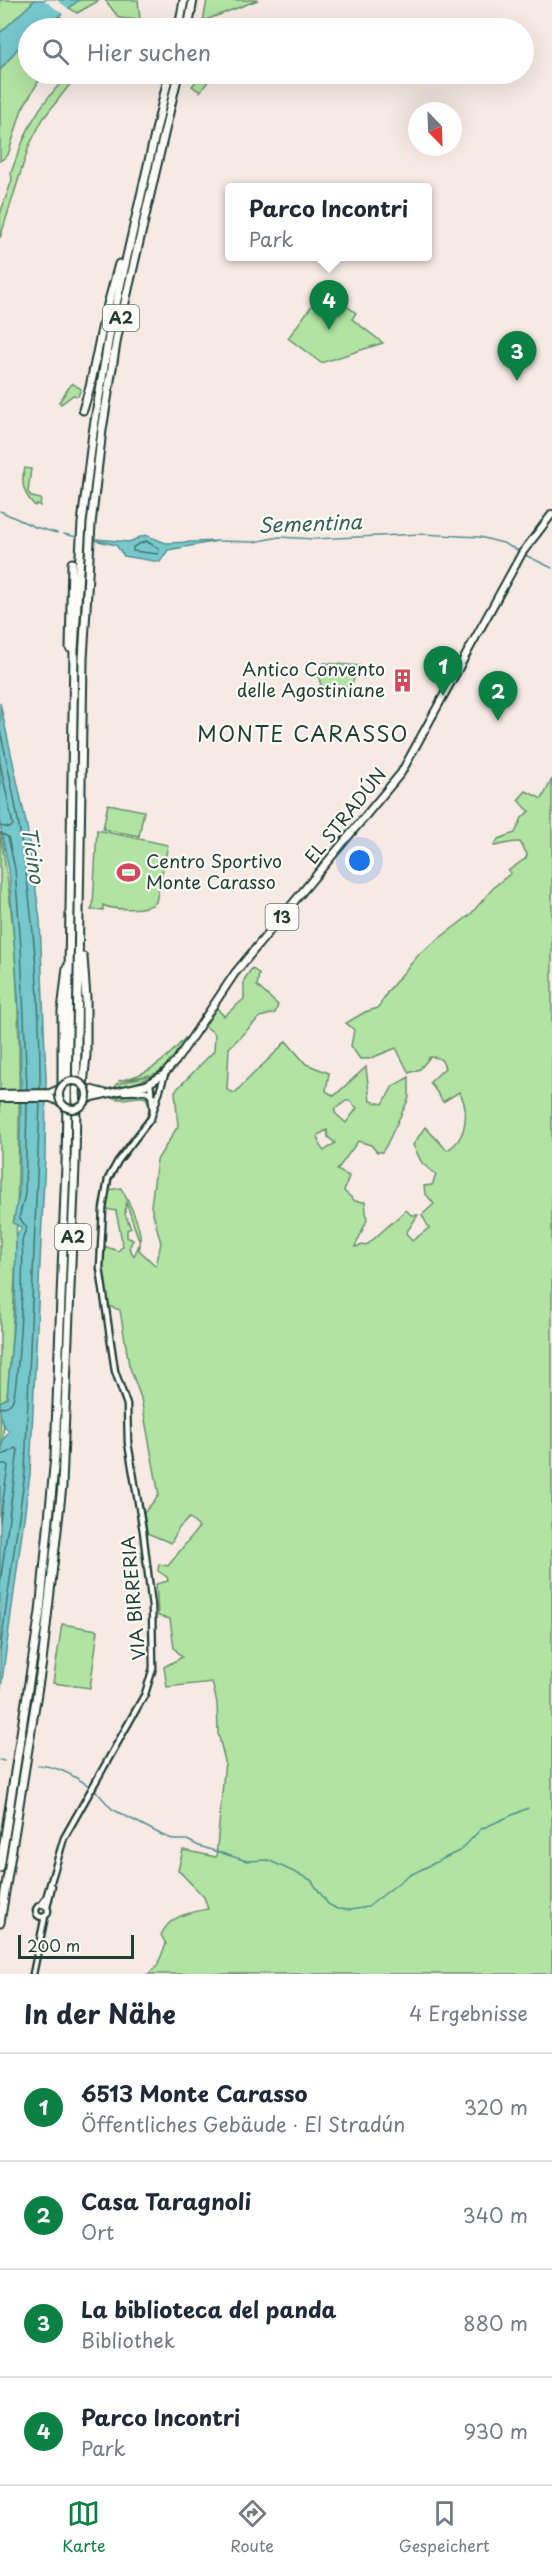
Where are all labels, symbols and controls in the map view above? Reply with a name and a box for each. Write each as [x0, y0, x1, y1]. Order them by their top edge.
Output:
search box [18, 18, 534, 84]
icon: search [39, 35, 72, 68]
text: Hier suchen [87, 35, 211, 68]
north arrow [408, 102, 462, 156]
popup [225, 183, 432, 261]
text: Parco Incontri [249, 191, 408, 224]
text: Park [249, 224, 294, 254]
pin: 4 [310, 280, 348, 330]
road number: A2 [103, 305, 139, 331]
pin: 3 [498, 332, 536, 381]
water label: Sementina [258, 506, 364, 540]
pin: 1 [424, 646, 462, 696]
place label: Antico Convento delle Agostiniane [237, 655, 385, 703]
building icon: Antico Convento delle Agostiniane [390, 667, 416, 693]
pin: 2 [478, 672, 518, 721]
district label: MONTE CARASSO [197, 717, 409, 749]
street label: EL STRADÚN [298, 761, 392, 869]
water label: Ticino [15, 825, 53, 886]
your location [345, 846, 374, 875]
place label: Centro Sportivo Monte Carasso [146, 847, 282, 895]
sports icon: Centro Sportivo Monte Carasso [115, 859, 141, 885]
road number: 13 [266, 904, 298, 930]
road number: A2 [55, 1224, 91, 1250]
street label: VIA BIRRERIA [114, 1535, 151, 1661]
scale bar [18, 1932, 134, 1960]
text: 200 m [27, 1933, 80, 1957]
text: In der Nähe [24, 1994, 176, 2033]
text: 4 Ergebnisse [409, 1998, 528, 2028]
text: 6513 Monte Carasso [81, 2076, 307, 2109]
text: 1 [39, 2092, 48, 2122]
text: 320 m [464, 2092, 528, 2122]
text: Öffentliches Gebäude · El Stradún [81, 2109, 405, 2139]
text: Casa Taragnoli [81, 2184, 251, 2217]
text: 2 [36, 2200, 51, 2230]
text: 340 m [463, 2200, 528, 2230]
text: Ort [81, 2217, 114, 2247]
text: La biblioteca del panda [81, 2292, 337, 2325]
text: 3 [37, 2308, 50, 2338]
text: 880 m [463, 2308, 528, 2338]
text: Bibliothek [81, 2325, 175, 2355]
text: Parco Incontri [81, 2400, 240, 2433]
text: 4 [37, 2416, 50, 2446]
text: 930 m [463, 2416, 528, 2446]
text: Park [81, 2433, 126, 2463]
tab: Karte [62, 2497, 106, 2557]
tab: Route [230, 2497, 274, 2557]
tab: Gespeichert [399, 2497, 490, 2557]

